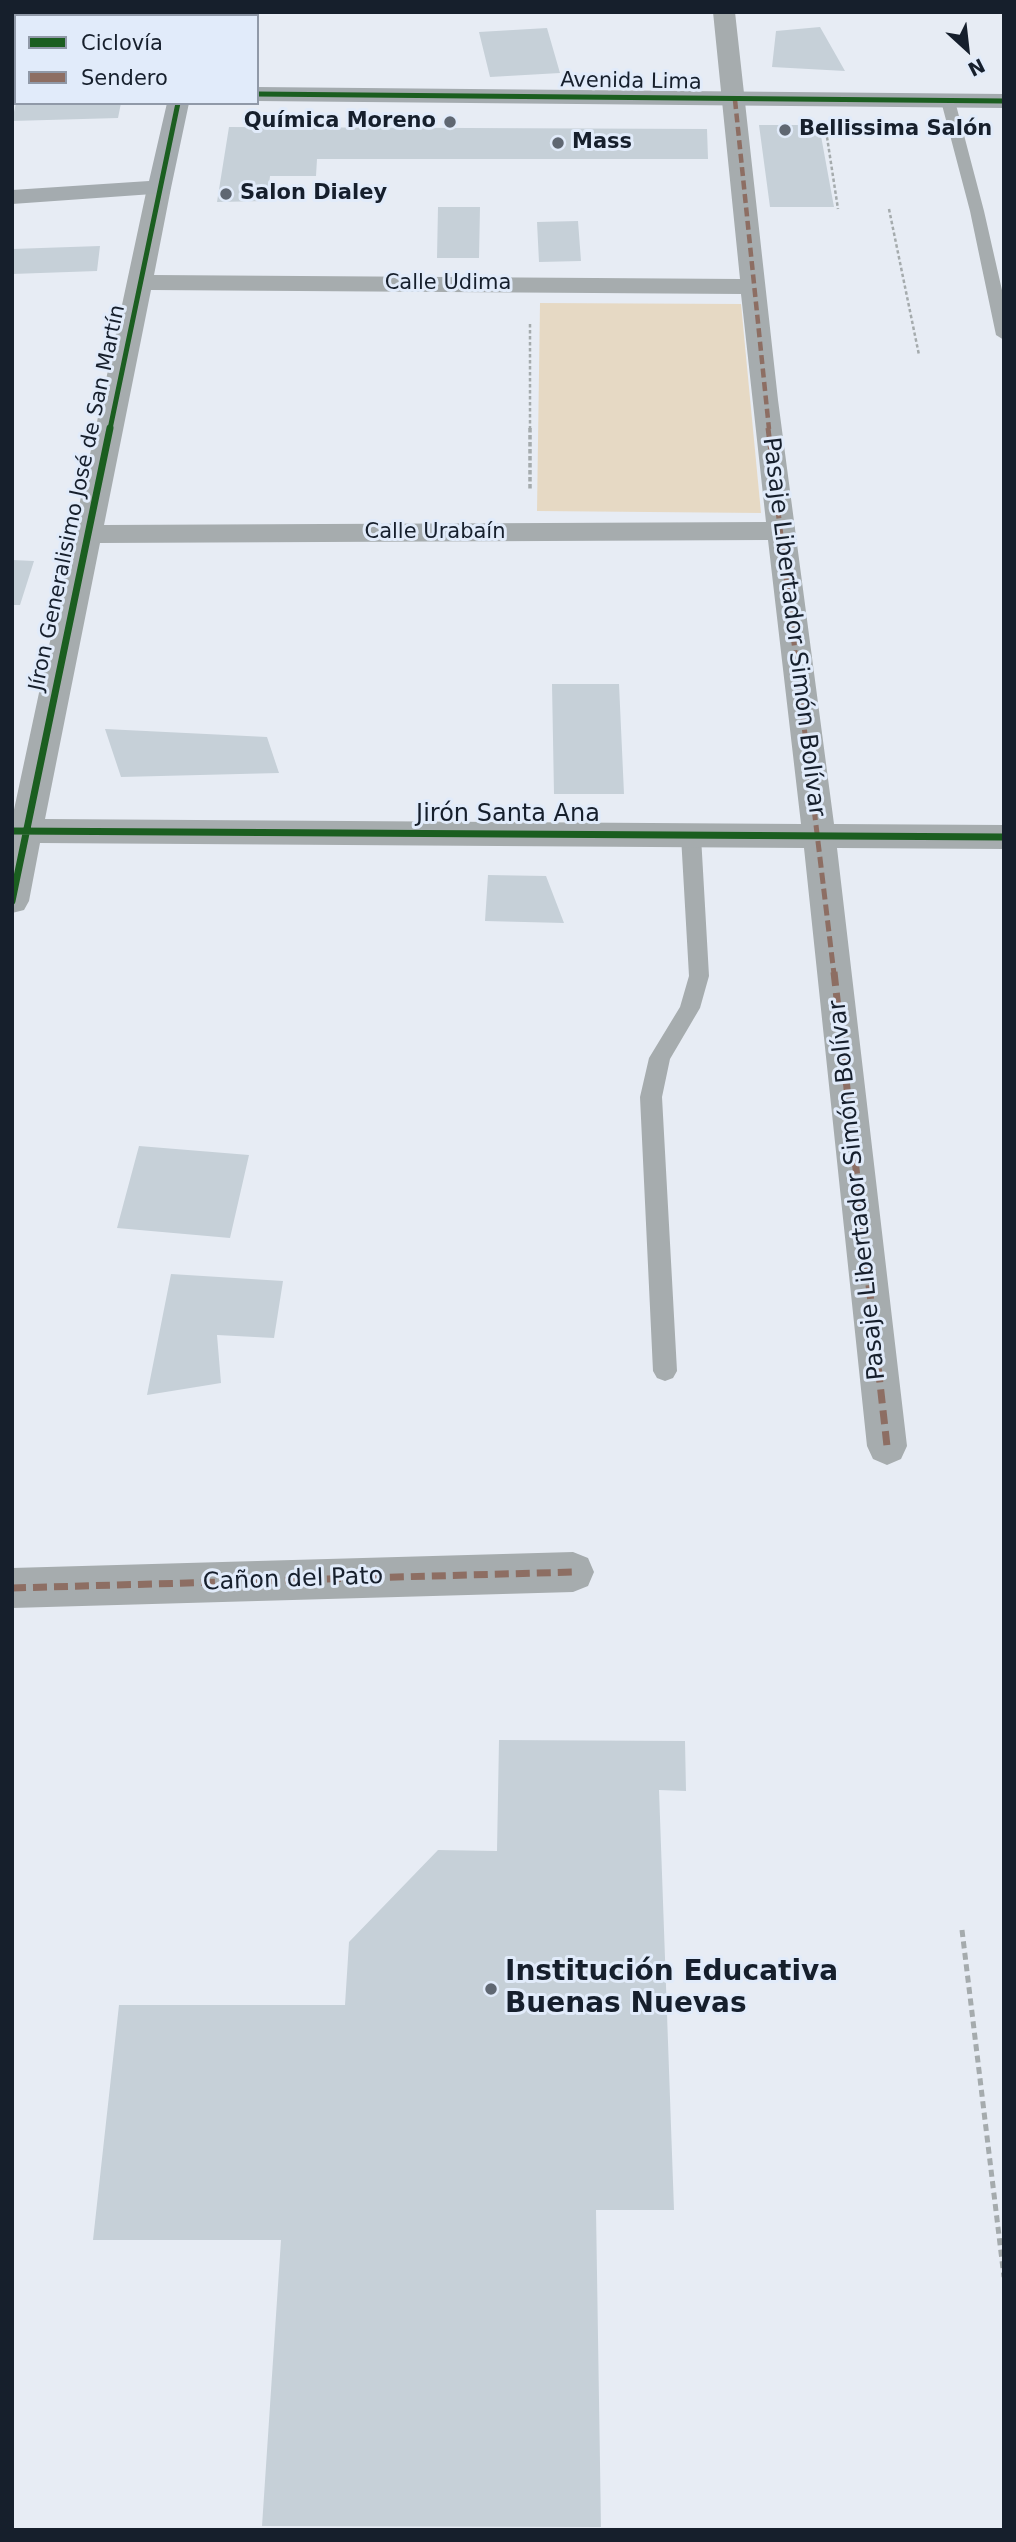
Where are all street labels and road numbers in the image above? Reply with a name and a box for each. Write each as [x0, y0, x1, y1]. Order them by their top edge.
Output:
street label: Avenida Lima [560, 68, 702, 96]
street label: Calle Udima [385, 271, 511, 297]
street label: Jíron Generalisimo José de San Martín [25, 303, 131, 693]
street label: Pasaje Libertador Simón Bolívar [755, 436, 831, 818]
street label: Calle Urabaín [364, 520, 506, 546]
street label: Jirón Santa Ana [416, 801, 600, 829]
street label: Pasaje Libertador Simón Bolívar [824, 999, 892, 1381]
street label: Cañon del Pato [202, 1562, 384, 1598]

